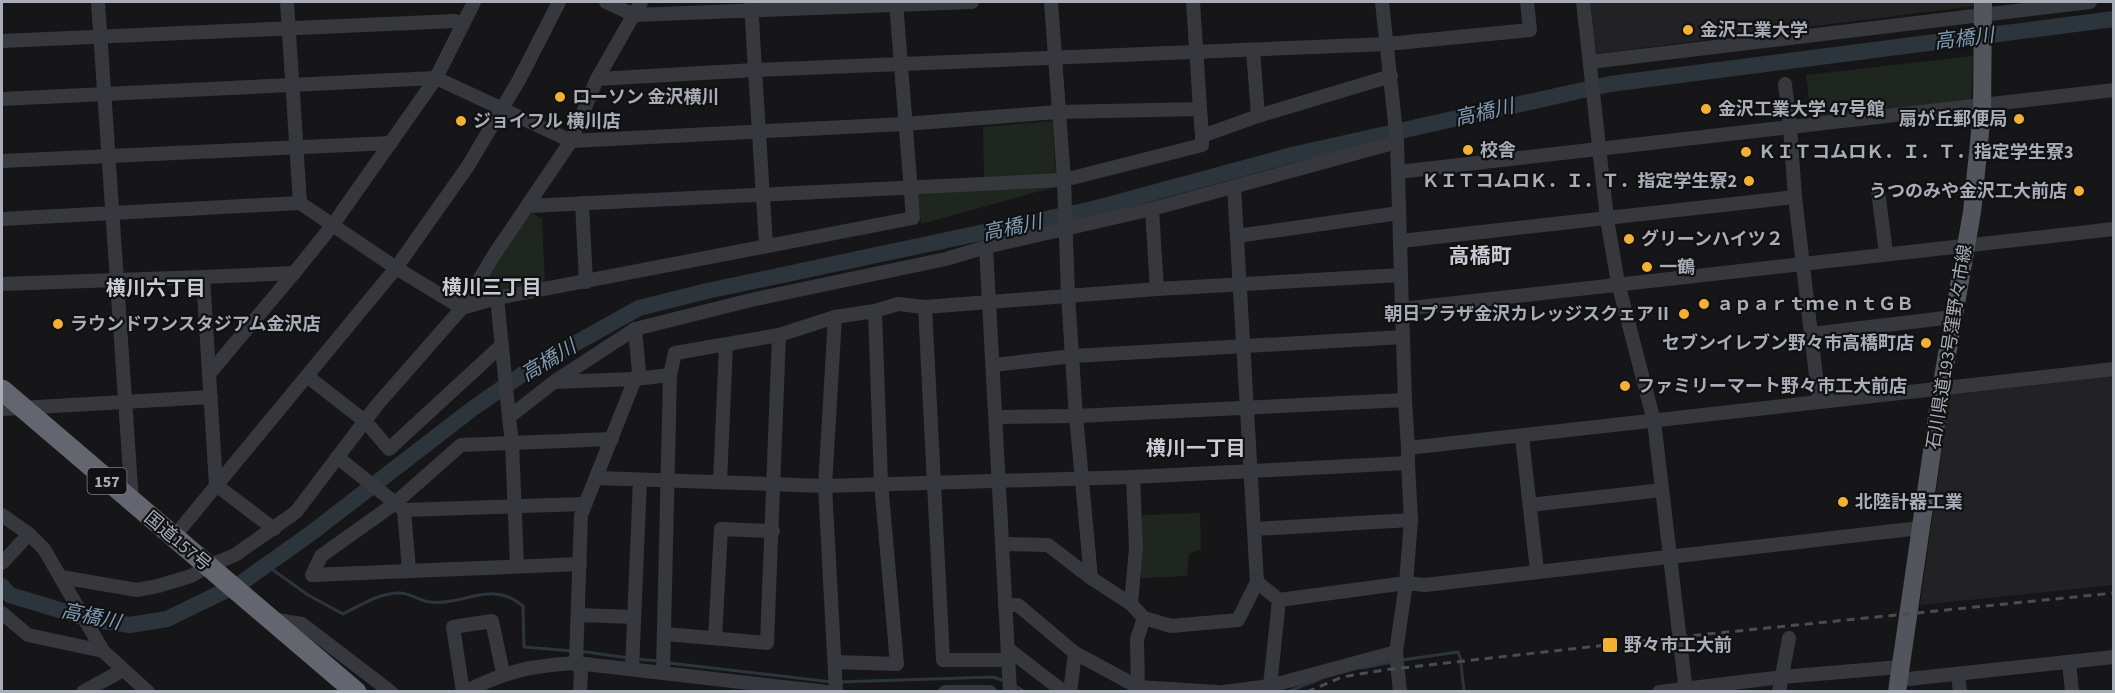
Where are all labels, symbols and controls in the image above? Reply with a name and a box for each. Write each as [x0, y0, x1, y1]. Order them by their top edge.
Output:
place label: 金沢工業大学 [1700, 18, 1808, 43]
water label: 高橋川 [1933, 21, 1998, 57]
marker: 金沢工業大学 [1681, 23, 1695, 37]
place label: ローソン 金沢横川 [572, 85, 720, 110]
marker: ローソン 金沢横川 [553, 90, 567, 104]
water label: 高橋川 [1452, 92, 1519, 133]
place label: 金沢工業大学 47号館 [1718, 97, 1885, 122]
marker: 金沢工業大学 47号館 [1699, 102, 1713, 116]
place label: 扇が丘郵便局 [1899, 107, 2007, 132]
place label: ジョイフル 横川店 [473, 109, 621, 134]
marker: 扇が丘郵便局 [2012, 112, 2026, 126]
marker: ジョイフル 横川店 [454, 114, 468, 128]
place label: 校舎 [1480, 138, 1516, 163]
place label: ＫＩＴコムロＫ．Ｉ．Ｔ．指定学生寮3 [1758, 140, 2074, 165]
marker: 校舎 [1461, 143, 1475, 157]
marker: ＫＩＴコムロＫ．Ｉ．Ｔ．指定学生寮3 [1739, 145, 1753, 159]
place label: ＫＩＴコムロＫ．Ｉ．Ｔ．指定学生寮2 [1421, 169, 1737, 194]
marker: ＫＩＴコムロＫ．Ｉ．Ｔ．指定学生寮2 [1742, 174, 1756, 188]
place label: うつのみや金沢工大前店 [1869, 179, 2067, 204]
marker: うつのみや金沢工大前店 [2072, 184, 2086, 198]
water label: 高橋川 [980, 208, 1046, 248]
place label: グリーンハイツ２ [1641, 227, 1784, 252]
marker: グリーンハイツ２ [1622, 232, 1636, 246]
district label: 高橋町 [1449, 241, 1512, 271]
street label: 石川県道193号窪野々市線 [1921, 243, 1978, 451]
place label: 一鶴 [1659, 255, 1695, 280]
marker: 一鶴 [1640, 260, 1654, 274]
district label: 横川三丁目 [442, 274, 542, 302]
district label: 横川六丁目 [106, 275, 206, 303]
place label: ａｐａｒｔｍｅｎｔＧＢ [1716, 292, 1914, 317]
marker: ａｐａｒｔｍｅｎｔＧＢ [1697, 297, 1711, 311]
place label: 朝日プラザ金沢カレッジスクェアⅡ [1384, 302, 1672, 327]
marker: 朝日プラザ金沢カレッジスクェアⅡ [1677, 307, 1691, 321]
place label: ラウンドワンスタジアム金沢店 [70, 312, 320, 337]
marker: ラウンドワンスタジアム金沢店 [51, 317, 65, 331]
place label: セブンイレブン野々市高橋町店 [1662, 331, 1914, 356]
water label: 高橋川 [516, 332, 583, 388]
marker: セブンイレブン野々市高橋町店 [1919, 336, 1933, 350]
place label: ファミリーマート野々市工大前店 [1637, 374, 1907, 399]
marker: ファミリーマート野々市工大前店 [1618, 379, 1632, 393]
district label: 横川一丁目 [1146, 435, 1246, 463]
road number: 157 [88, 468, 126, 494]
place label: 北陸計器工業 [1855, 490, 1963, 515]
marker: 北陸計器工業 [1836, 495, 1850, 509]
street label: 国道157号 [139, 506, 217, 577]
water label: 高橋川 [59, 597, 125, 637]
place label: 野々市工大前 [1624, 633, 1732, 658]
marker: 野々市工大前 [1601, 636, 1619, 654]

